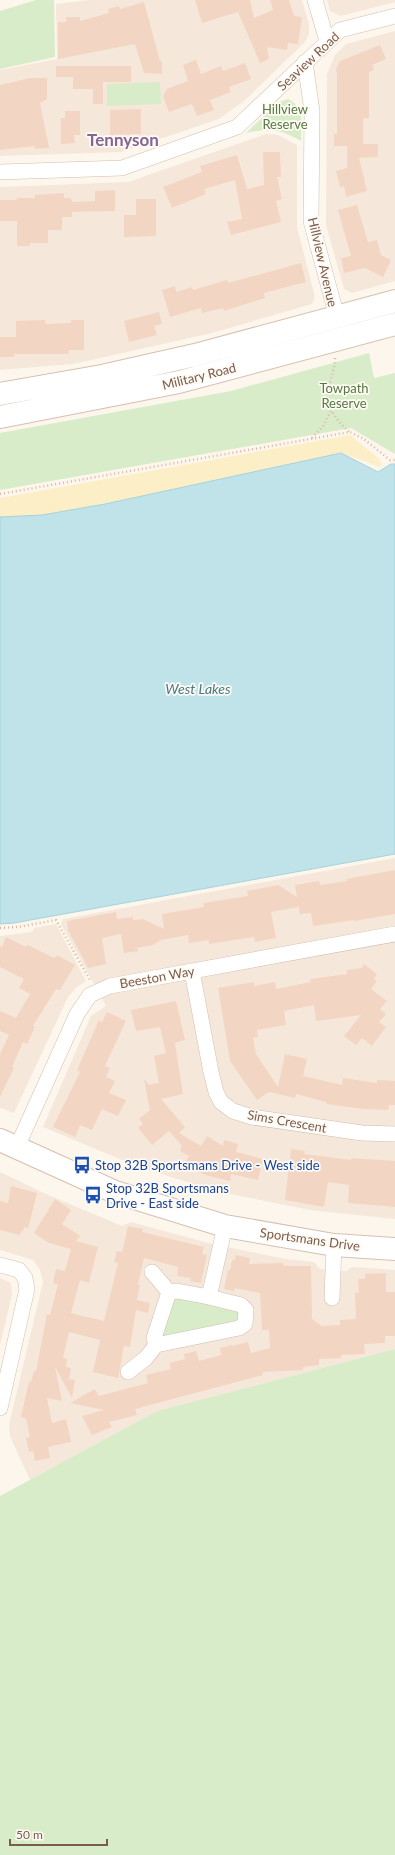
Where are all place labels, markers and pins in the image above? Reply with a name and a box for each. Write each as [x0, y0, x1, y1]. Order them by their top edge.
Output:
bus stop icon: Stop 32B Sportsmans Drive - West side [72, 1155, 92, 1175]
place label: Stop 32B Sportsmans Drive - West side [95, 1157, 320, 1173]
place label: Stop 32B Sportsmans Drive - East side [106, 1180, 229, 1211]
bus stop icon: Stop 32B Sportsmans Drive - East side [83, 1185, 103, 1205]

